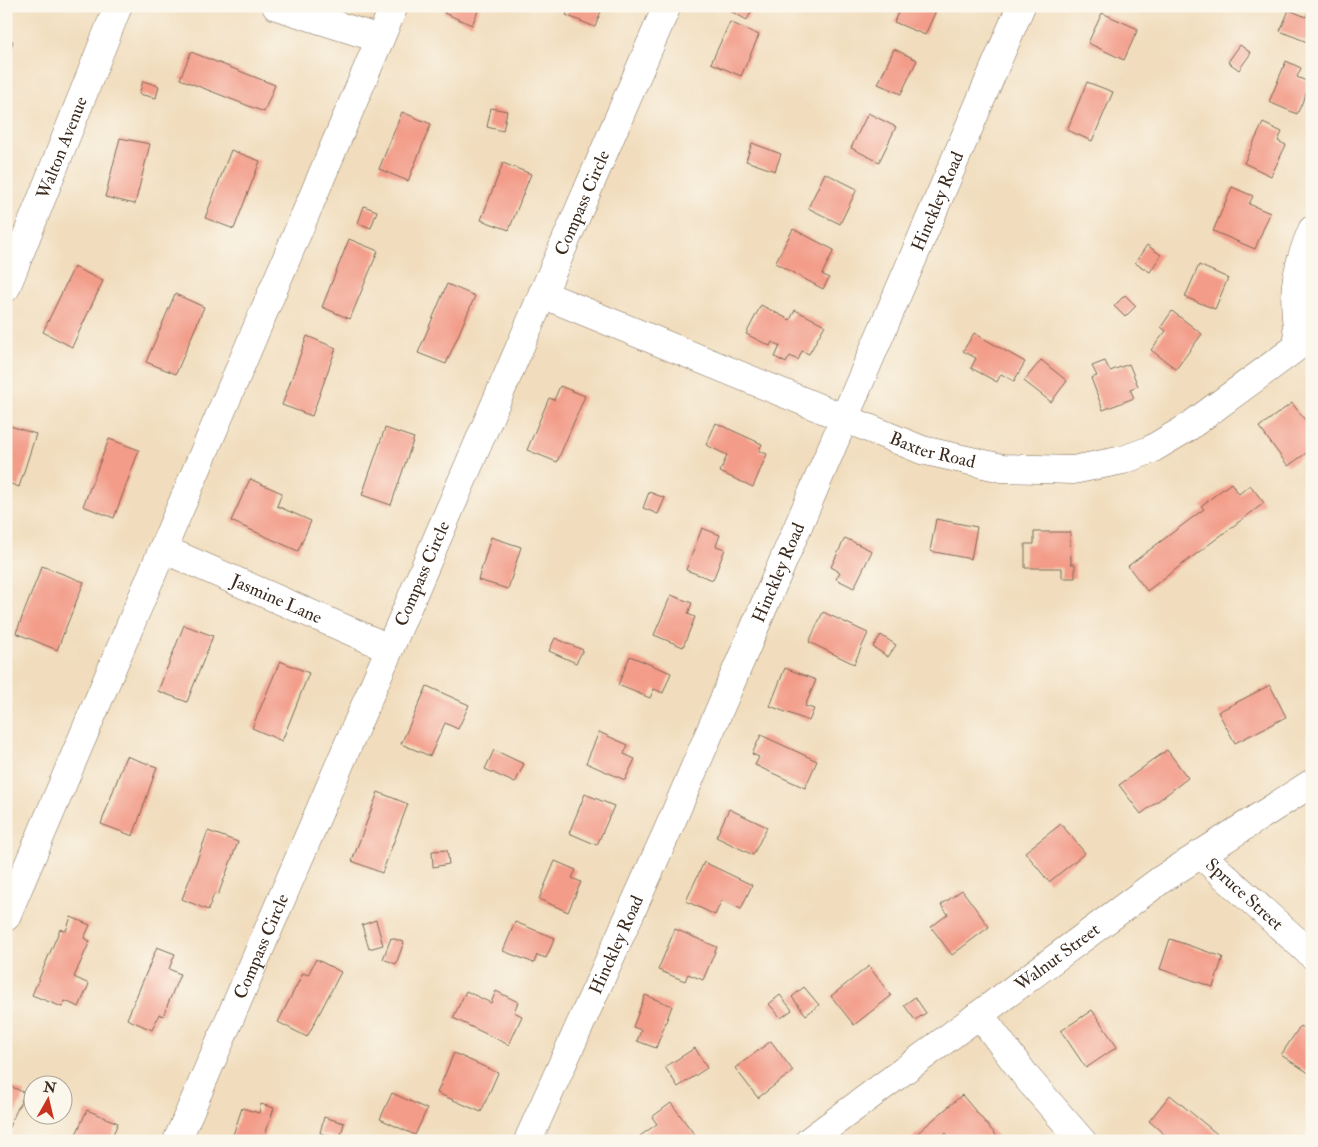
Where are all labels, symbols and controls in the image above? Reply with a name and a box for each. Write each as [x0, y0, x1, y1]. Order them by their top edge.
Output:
street label: Walton Avenue [31, 93, 93, 203]
street label: Compass Circle [550, 146, 616, 259]
street label: Hinckley Road [906, 148, 969, 255]
street label: Baxter Road [886, 427, 978, 474]
street label: Compass Circle [390, 517, 455, 630]
street label: Hinckley Road [747, 519, 810, 626]
street label: Jasmine Lane [226, 569, 326, 629]
street label: Spruce Street [1200, 853, 1288, 936]
street label: Compass Circle [229, 890, 294, 1003]
street label: Hinckley Road [584, 892, 649, 998]
street label: Walnut Street [1010, 918, 1105, 997]
north arrow [22, 1074, 72, 1124]
text: N [41, 1078, 58, 1097]

